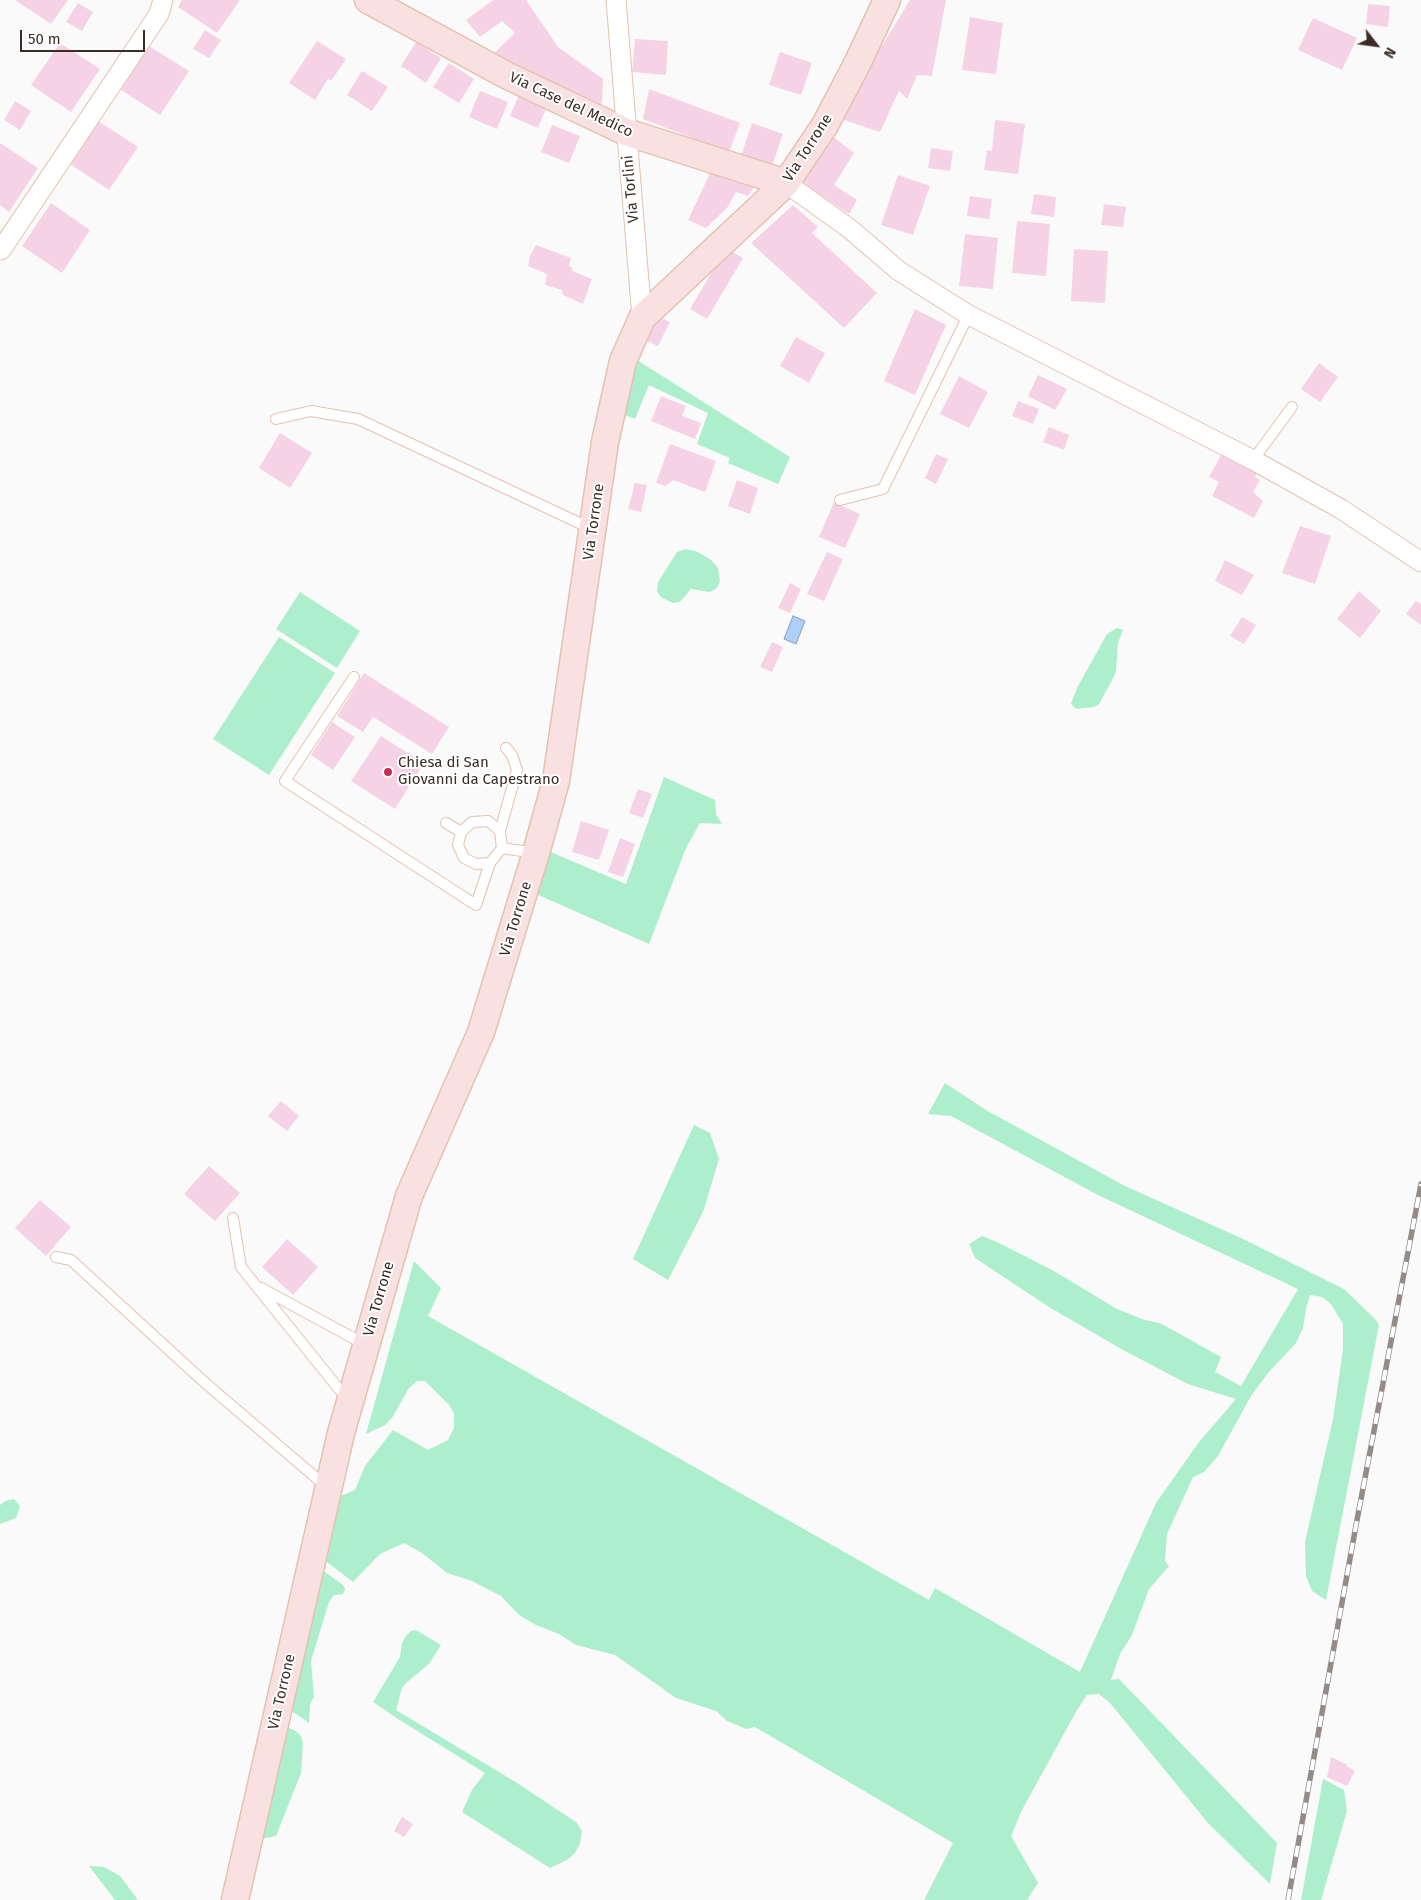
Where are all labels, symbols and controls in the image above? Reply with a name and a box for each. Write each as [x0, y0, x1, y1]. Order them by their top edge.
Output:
scale bar [22, 20, 148, 52]
north arrow [1351, 20, 1401, 70]
text: 50 m [28, 30, 61, 48]
text: N [1380, 44, 1399, 61]
street label: Via Case del Medico [506, 68, 636, 142]
street label: Via Torrone [779, 111, 837, 185]
street label: Via Torlini [619, 154, 643, 224]
street label: Via Torrone [580, 482, 608, 562]
place label: Chiesa di San Giovanni da Capestrano [398, 754, 559, 789]
marker: Chiesa di San Giovanni da Capestrano [382, 766, 394, 778]
street label: Via Torrone [496, 879, 536, 959]
street label: Via Torrone [360, 1259, 398, 1339]
street label: Via Torrone [265, 1652, 299, 1732]

